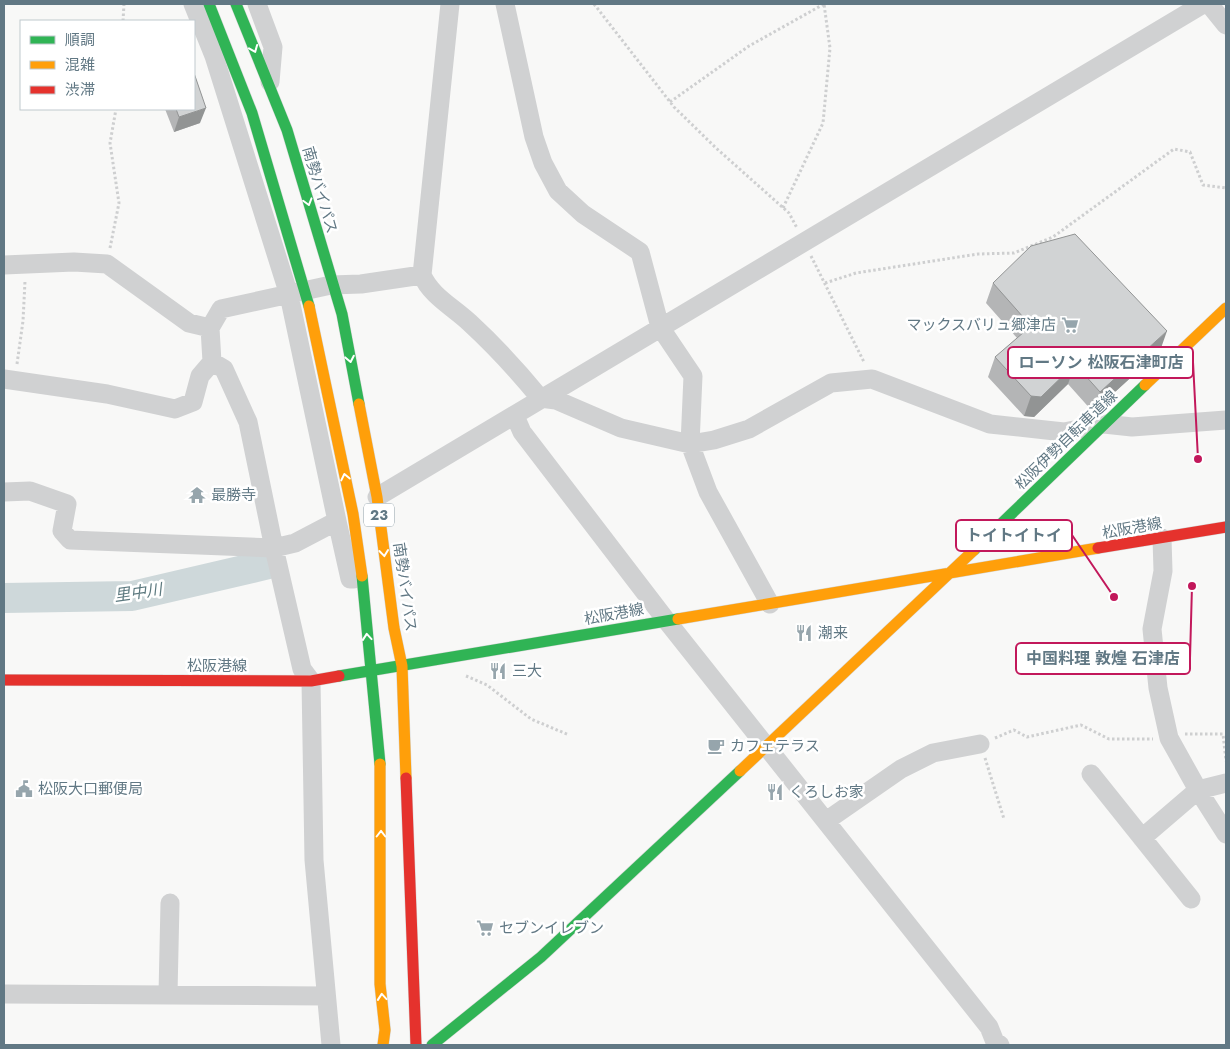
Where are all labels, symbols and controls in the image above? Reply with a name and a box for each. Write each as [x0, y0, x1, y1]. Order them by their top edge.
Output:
legend [20, 20, 195, 110]
text: 順調 [65, 29, 95, 51]
one-way arrow [248, 44, 258, 53]
text: 混雑 [65, 54, 95, 76]
text: 渋滞 [65, 79, 95, 101]
street label: 南勢バイパス [297, 144, 343, 236]
one-way arrow [302, 198, 312, 206]
place label: マックスバリュ郷津店 [906, 314, 1056, 336]
supermarket icon: マックスバリュ郷津店 [1060, 315, 1080, 335]
callout: ローソン 松阪石津町店 [1008, 347, 1193, 378]
text: ローソン 松阪石津町店 [1019, 351, 1183, 374]
one-way arrow [345, 354, 355, 363]
street label: 松阪伊勢自転車道線 [1010, 385, 1122, 495]
one-way arrow [341, 472, 351, 481]
place label: 最勝寺 [211, 484, 256, 506]
temple icon: 最勝寺 [187, 485, 207, 505]
road number: 23 [364, 504, 394, 526]
street label: 松阪港線 [1101, 512, 1163, 544]
callout: トイトイトイ [956, 520, 1072, 551]
text: トイトイトイ [966, 524, 1062, 547]
street label: 南勢バイパス [388, 541, 422, 633]
one-way arrow [379, 549, 389, 558]
water label: 里中川 [113, 577, 165, 607]
street label: 松阪港線 [583, 598, 645, 630]
place label: 潮来 [818, 622, 848, 644]
restaurant icon: 潮来 [794, 623, 814, 643]
one-way arrow [362, 633, 373, 641]
callout: 中国料理 敦煌 石津店 [1016, 643, 1190, 674]
text: 中国料理 敦煌 石津店 [1026, 647, 1180, 670]
street label: 松阪港線 [187, 655, 247, 677]
place label: 三大 [512, 660, 542, 682]
restaurant icon: 三大 [488, 661, 508, 681]
place label: カフェテラス [730, 735, 820, 757]
cafe icon: カフェテラス [706, 736, 726, 756]
place label: 松阪大口郵便局 [38, 778, 143, 800]
public building icon: 松阪大口郵便局 [14, 779, 34, 799]
place label: くろしお家 [789, 781, 864, 803]
restaurant icon: くろしお家 [765, 782, 785, 802]
one-way arrow [376, 830, 386, 838]
place label: セブンイレブン [499, 917, 604, 939]
supermarket icon: セブンイレブン [475, 918, 495, 938]
one-way arrow [376, 992, 387, 1000]

